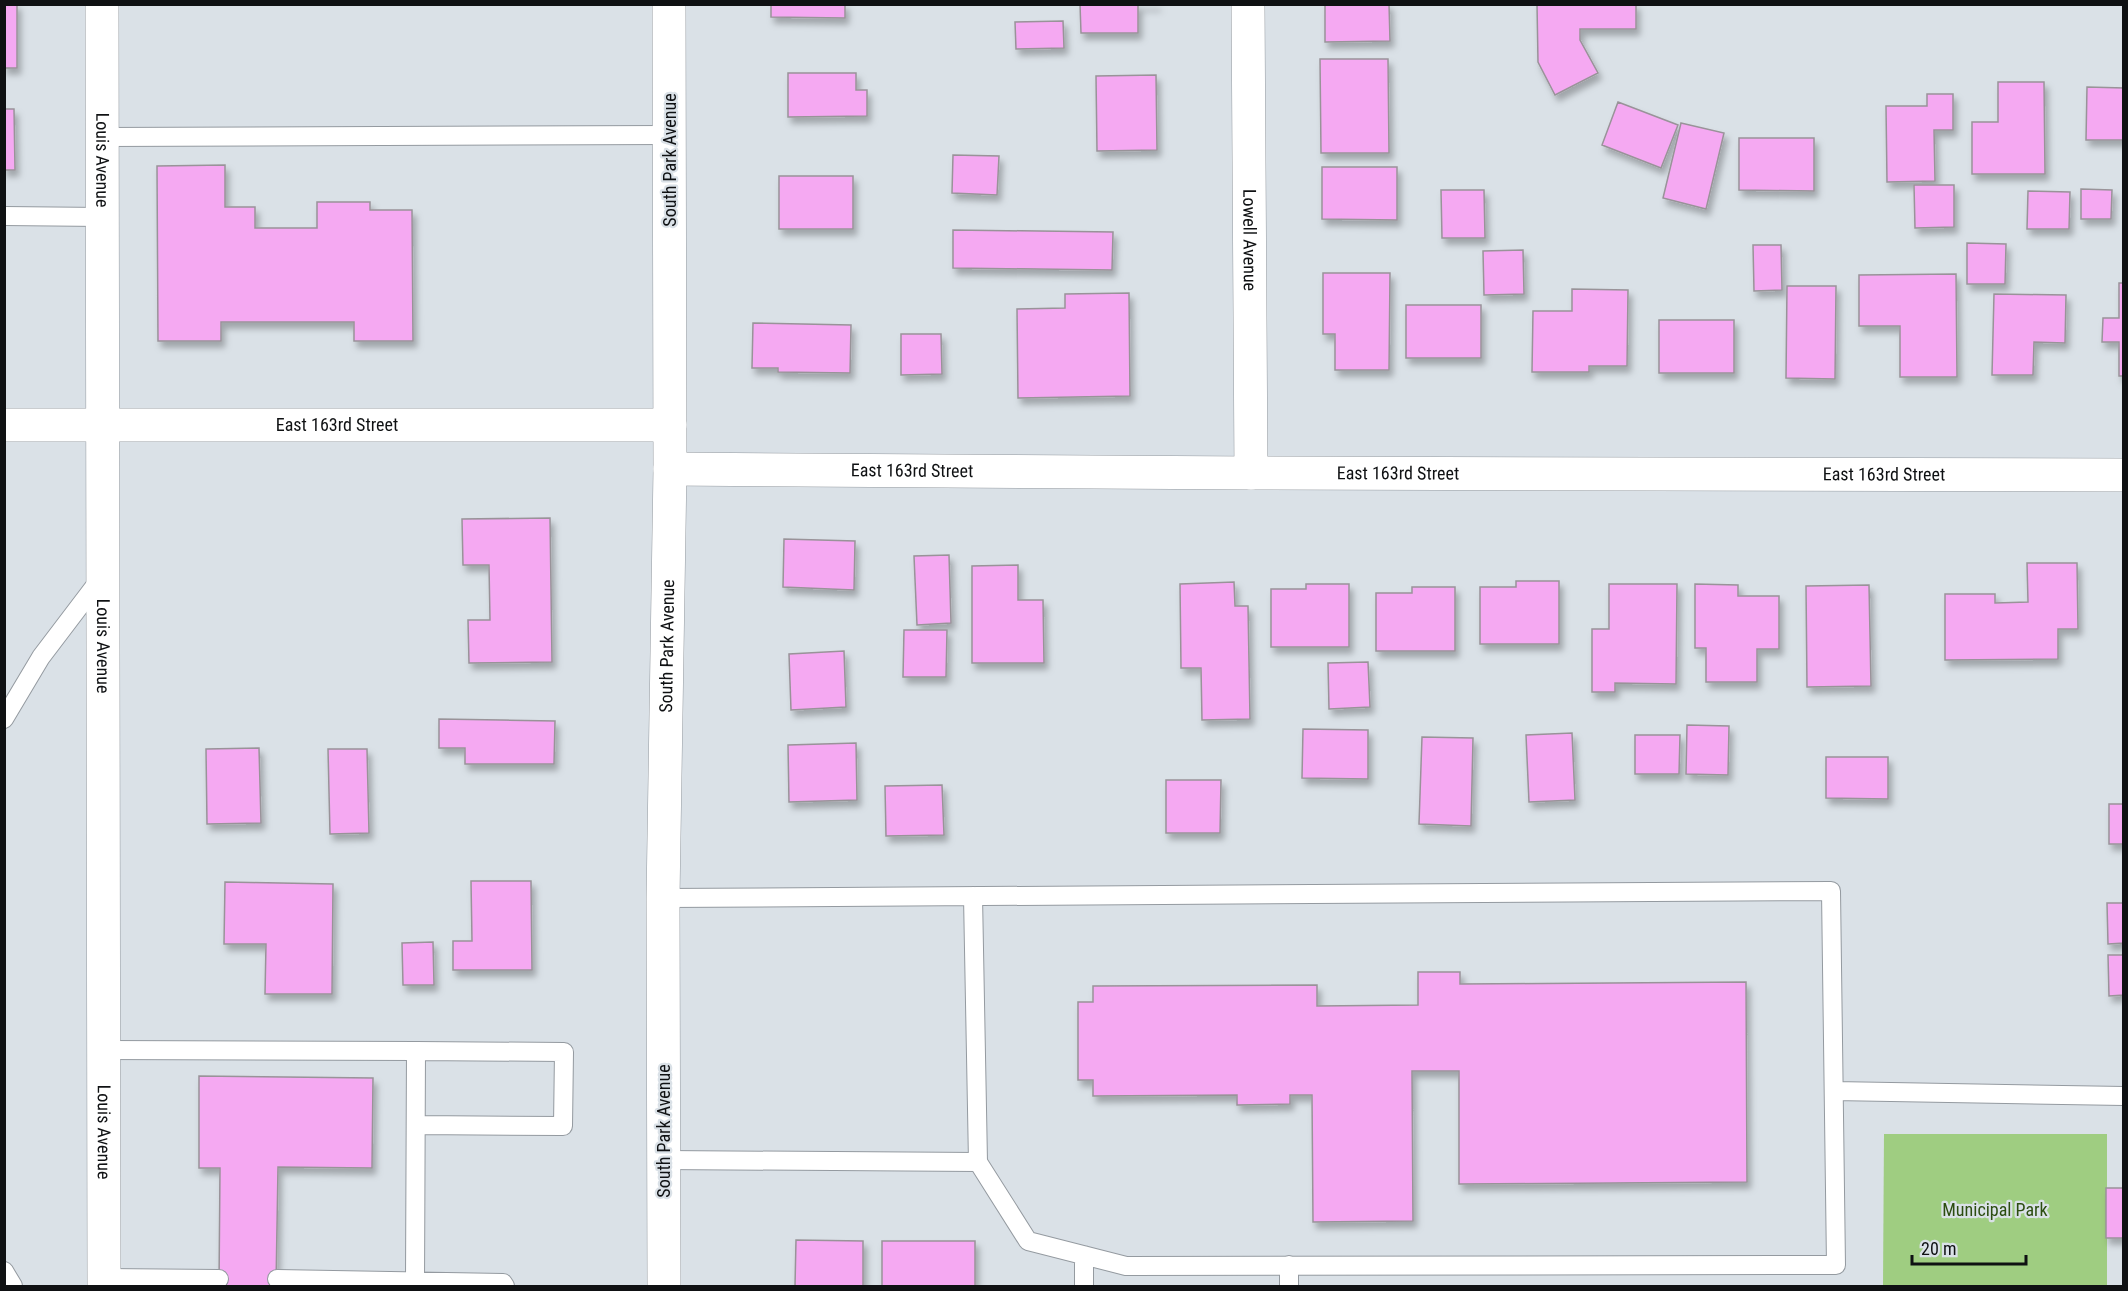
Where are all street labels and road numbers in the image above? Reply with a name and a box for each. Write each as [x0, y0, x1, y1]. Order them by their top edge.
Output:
street label: South Park Avenue [659, 93, 680, 227]
street label: Louis Avenue [92, 113, 113, 207]
street label: Lowell Avenue [1239, 189, 1261, 291]
street label: East 163rd Street [276, 414, 398, 435]
street label: East 163rd Street [851, 459, 973, 481]
street label: East 163rd Street [1337, 462, 1459, 483]
street label: East 163rd Street [1823, 463, 1945, 485]
street label: South Park Avenue [655, 579, 678, 713]
street label: Louis Avenue [93, 599, 114, 693]
street label: South Park Avenue [653, 1064, 674, 1198]
street label: Louis Avenue [94, 1085, 115, 1179]

